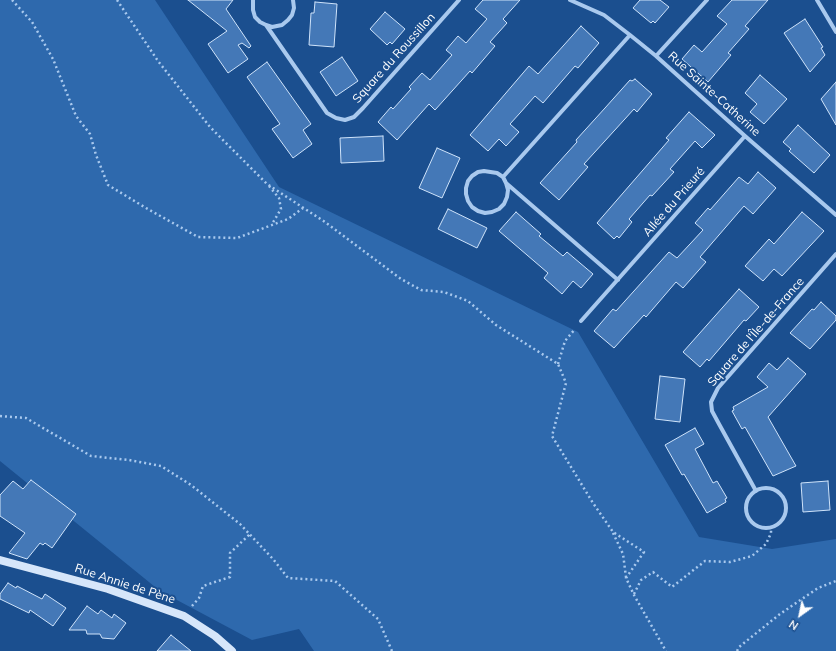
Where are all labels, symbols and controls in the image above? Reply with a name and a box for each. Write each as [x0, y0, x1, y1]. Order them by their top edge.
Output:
street label: Square du Roussillon [350, 10, 438, 106]
street label: Rue Sainte-Catherine [665, 49, 763, 139]
street label: Allée du Prieuré [640, 164, 708, 240]
street label: Square de l'Île-de-France [705, 275, 807, 389]
street label: Rue Annie de Pène [73, 561, 177, 607]
north arrow [780, 595, 820, 635]
text: N [786, 617, 801, 633]

